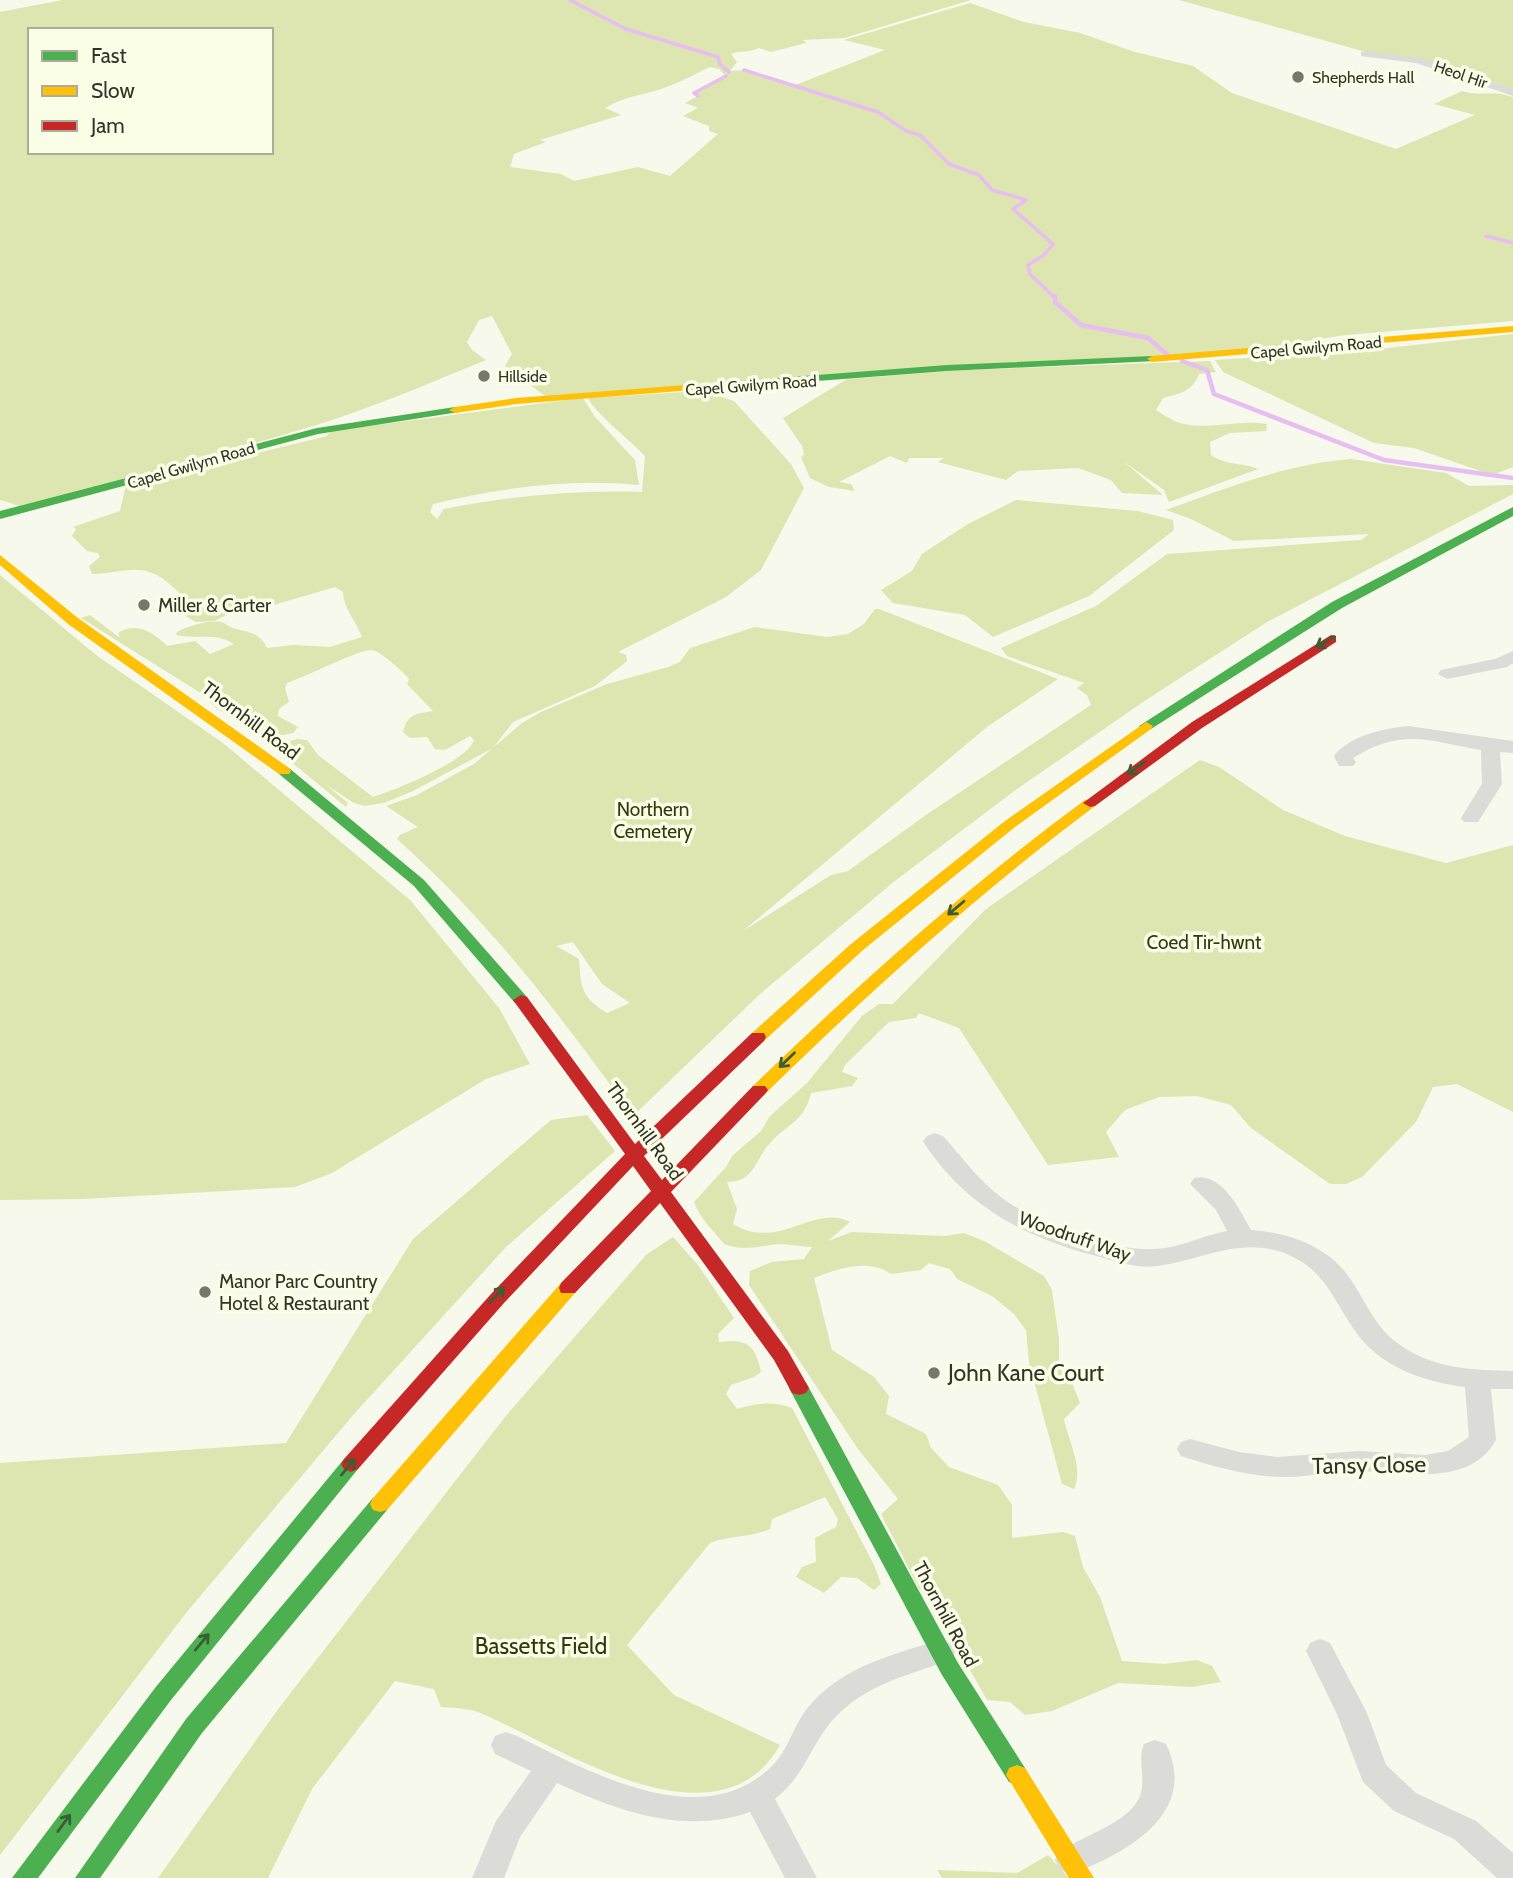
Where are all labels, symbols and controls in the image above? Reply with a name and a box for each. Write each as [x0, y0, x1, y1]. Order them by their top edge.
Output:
legend [28, 28, 273, 154]
text: Fast [91, 43, 127, 68]
street label: Heol Hir [1432, 57, 1491, 93]
place label: Shepherds Hall [1312, 68, 1414, 87]
marker: Shepherds Hall [1290, 69, 1306, 85]
text: Slow [91, 78, 135, 103]
text: Jam [90, 113, 125, 138]
street label: Capel Gwilym Road [1250, 332, 1382, 363]
place label: Hillside [498, 367, 547, 386]
marker: Hillside [476, 368, 492, 384]
street label: Capel Gwilym Road [685, 371, 817, 400]
street label: Capel Gwilym Road [125, 438, 257, 493]
place label: Miller & Carter [158, 594, 271, 617]
marker: Miller & Carter [136, 597, 152, 613]
one-way arrow [1315, 635, 1335, 649]
street label: Thornhill Road [197, 676, 304, 765]
one-way arrow [1127, 761, 1146, 775]
park label: Northern Cemetery [613, 798, 693, 843]
one-way arrow [948, 900, 966, 916]
park label: Coed Tir-hwnt [1147, 931, 1262, 954]
one-way arrow [779, 1052, 796, 1069]
street label: Thornhill Road [601, 1078, 688, 1185]
street label: Woodruff Way [1016, 1207, 1134, 1267]
place label: Manor Parc Country Hotel & Restaurant [219, 1270, 378, 1315]
marker: Manor Parc Country Hotel & Restaurant [197, 1284, 213, 1300]
one-way arrow [488, 1287, 505, 1304]
place label: John Kane Court [947, 1359, 1104, 1387]
marker: John Kane Court [926, 1365, 942, 1381]
street label: Tansy Close [1312, 1450, 1427, 1480]
one-way arrow [340, 1458, 355, 1476]
street label: Thornhill Road [908, 1558, 983, 1671]
park label: Bassetts Field [475, 1632, 607, 1660]
one-way arrow [194, 1633, 210, 1651]
one-way arrow [57, 1814, 71, 1833]

